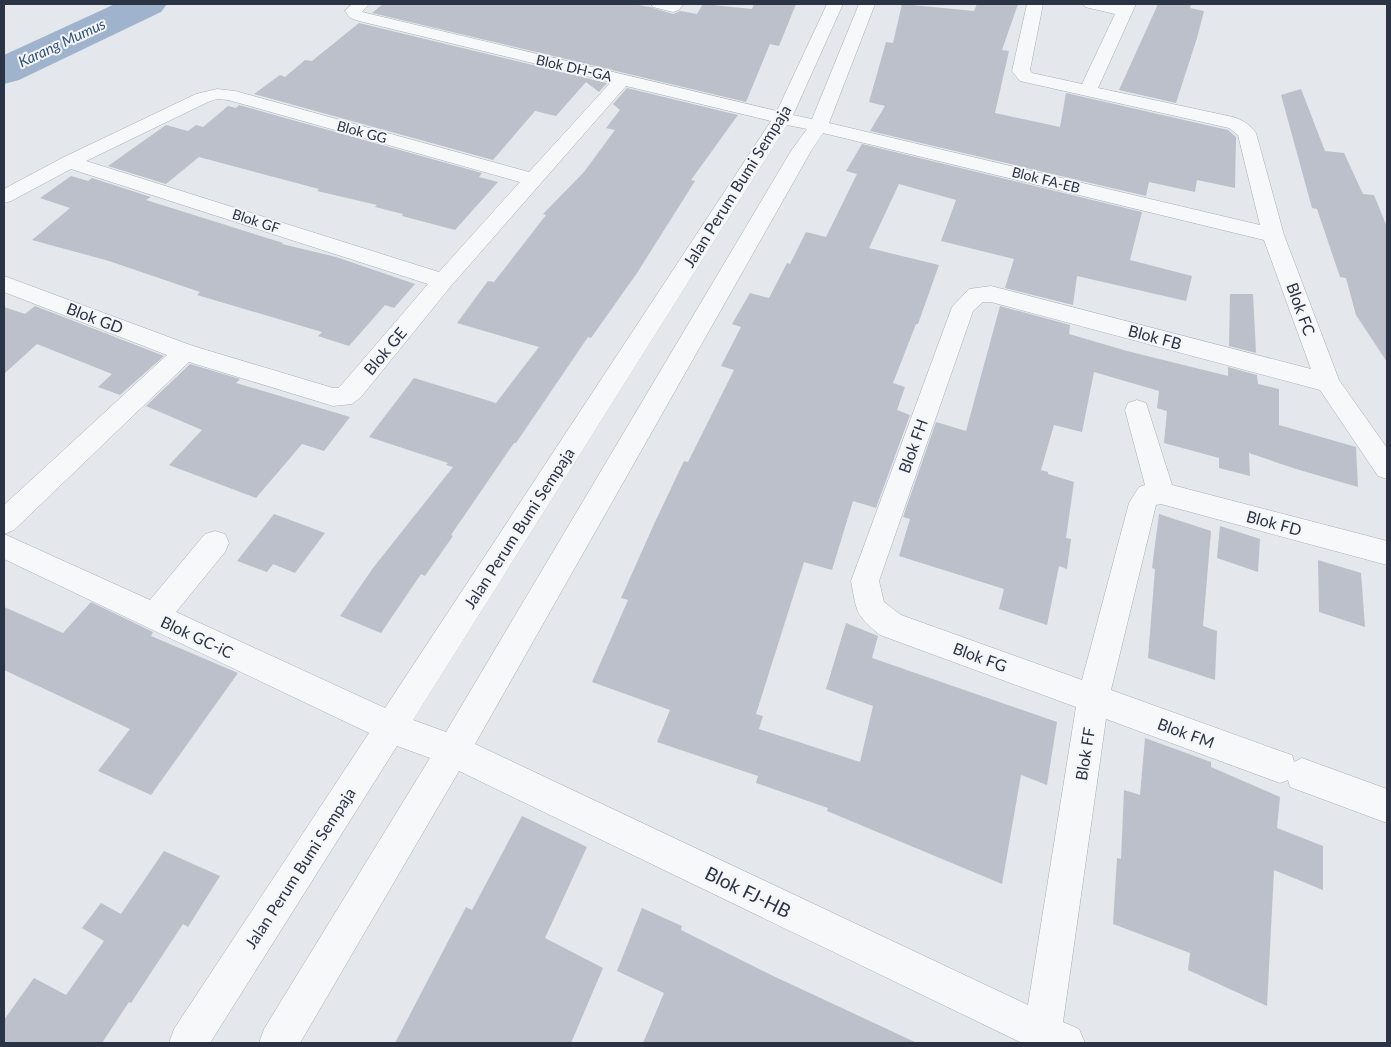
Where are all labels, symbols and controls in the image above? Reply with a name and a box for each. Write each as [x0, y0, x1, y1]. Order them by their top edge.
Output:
water label: Karang Mumus [15, 14, 108, 70]
street label: Blok DH-GA [535, 51, 614, 85]
street label: Jalan Perum Bumi Sempaja [679, 101, 794, 270]
street label: Blok GG [335, 117, 389, 146]
street label: Blok FA-EB [1010, 163, 1082, 196]
street label: Blok GF [230, 205, 282, 236]
street label: Blok FC [1283, 280, 1320, 338]
street label: Blok GD [64, 298, 126, 337]
street label: Blok FB [1126, 320, 1184, 353]
street label: Blok GE [359, 323, 410, 378]
street label: Blok FH [894, 416, 931, 476]
street label: Jalan Perum Bumi Sempaja [459, 444, 578, 612]
street label: Blok FD [1244, 506, 1304, 539]
street label: Blok GC-iC [158, 611, 237, 662]
street label: Blok FG [951, 638, 1010, 675]
street label: Blok FM [1155, 713, 1217, 752]
street label: Blok FF [1071, 726, 1098, 782]
street label: Jalan Perum Bumi Sempaja [240, 784, 359, 952]
street label: Blok FJ-HB [702, 861, 795, 922]

